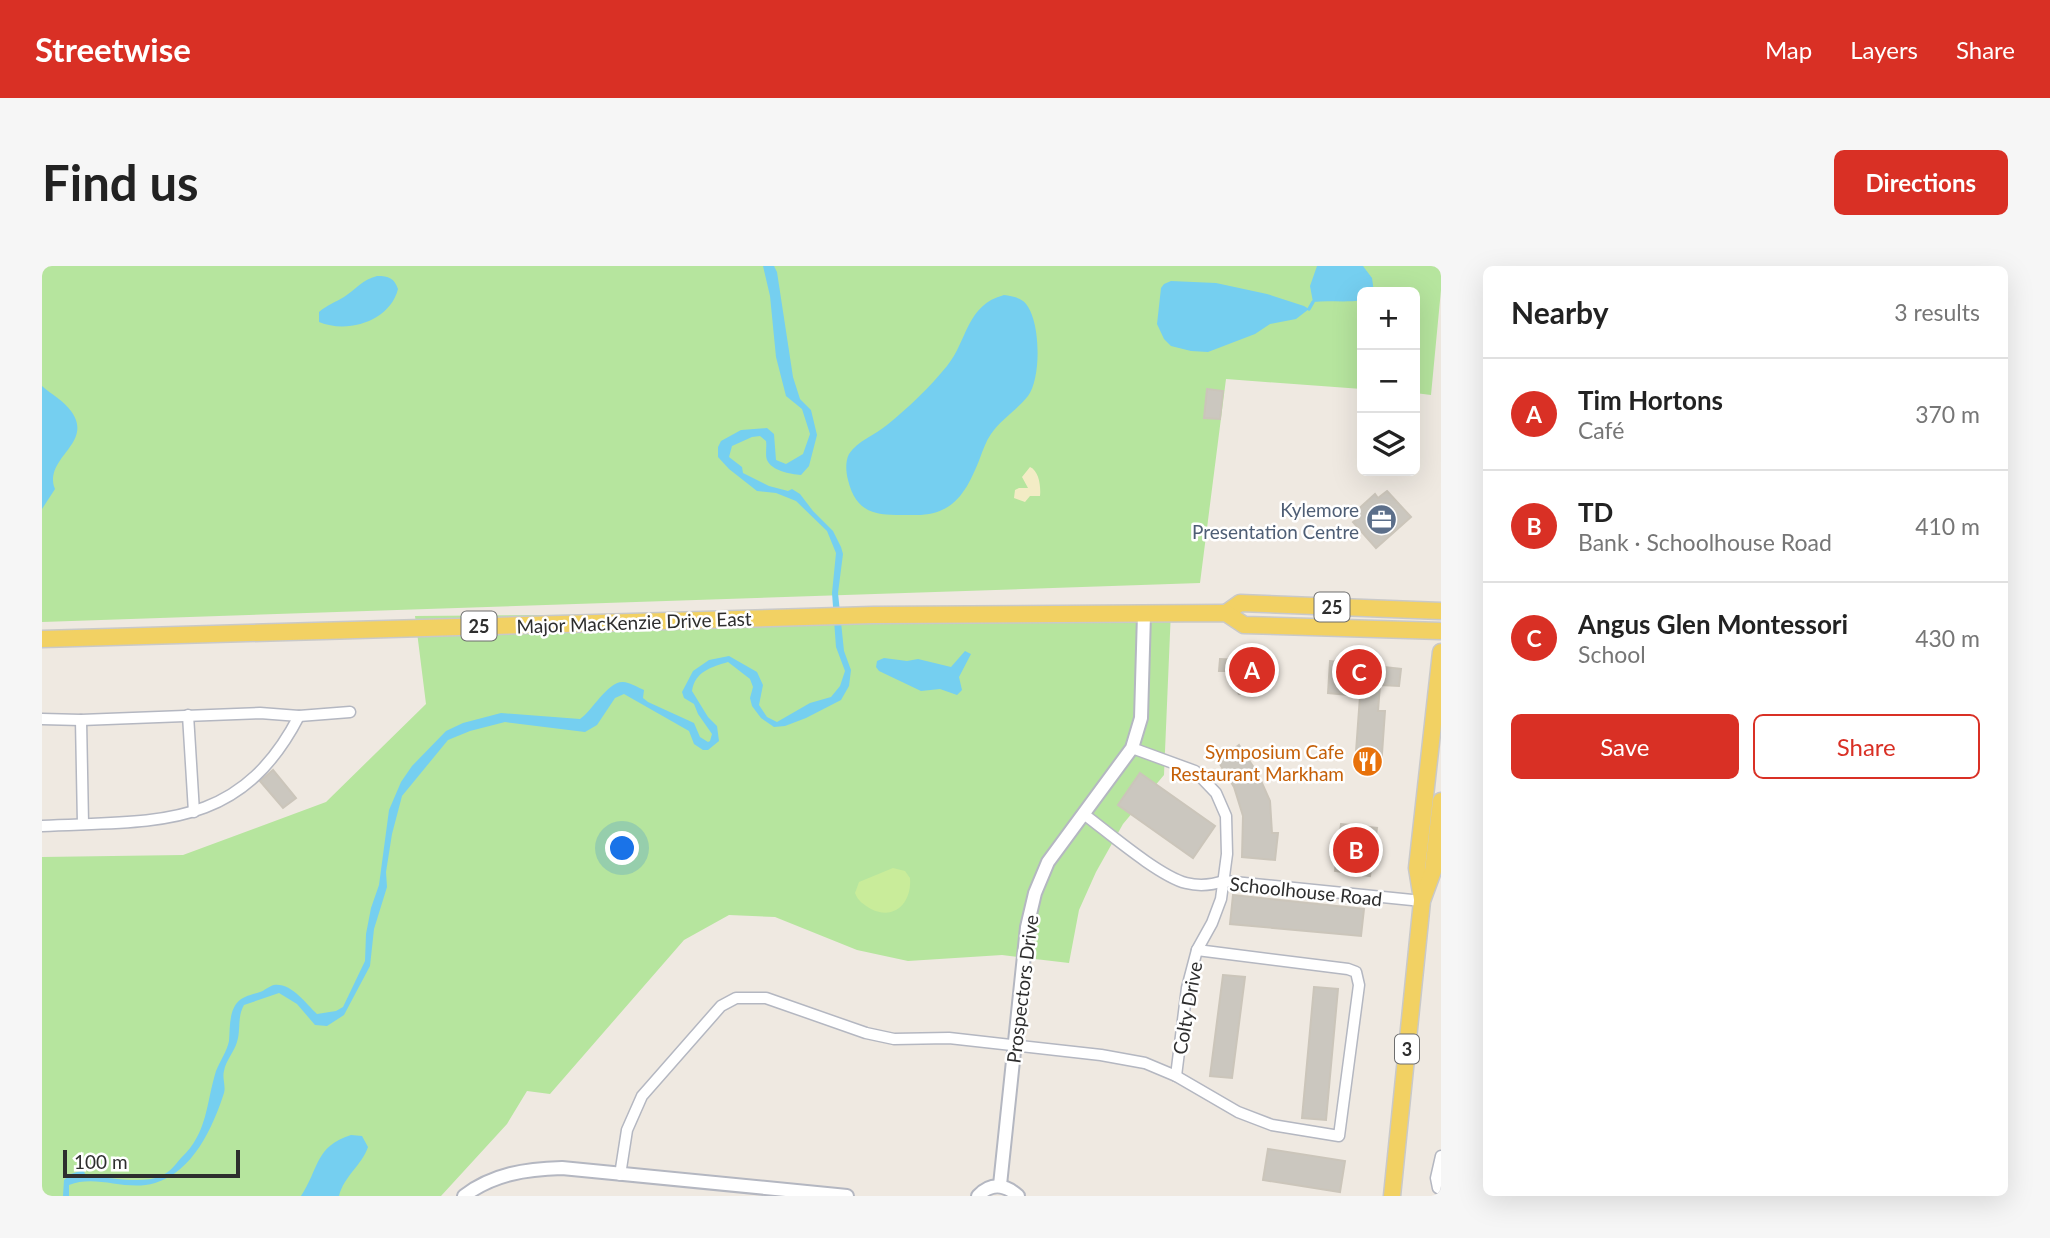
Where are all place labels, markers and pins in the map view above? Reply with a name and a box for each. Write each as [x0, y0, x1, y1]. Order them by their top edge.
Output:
place label: Kylemore Presentation Centre [1192, 498, 1359, 543]
office icon: Kylemore Presentation Centre [1365, 503, 1399, 537]
pin: A [1229, 644, 1275, 696]
pin: C [1336, 646, 1382, 698]
place label: Symposium Cafe Restaurant Markham [1170, 740, 1344, 785]
restaurant icon: Symposium Cafe Restaurant Markham [1350, 745, 1384, 779]
pin: B [1333, 824, 1379, 876]

